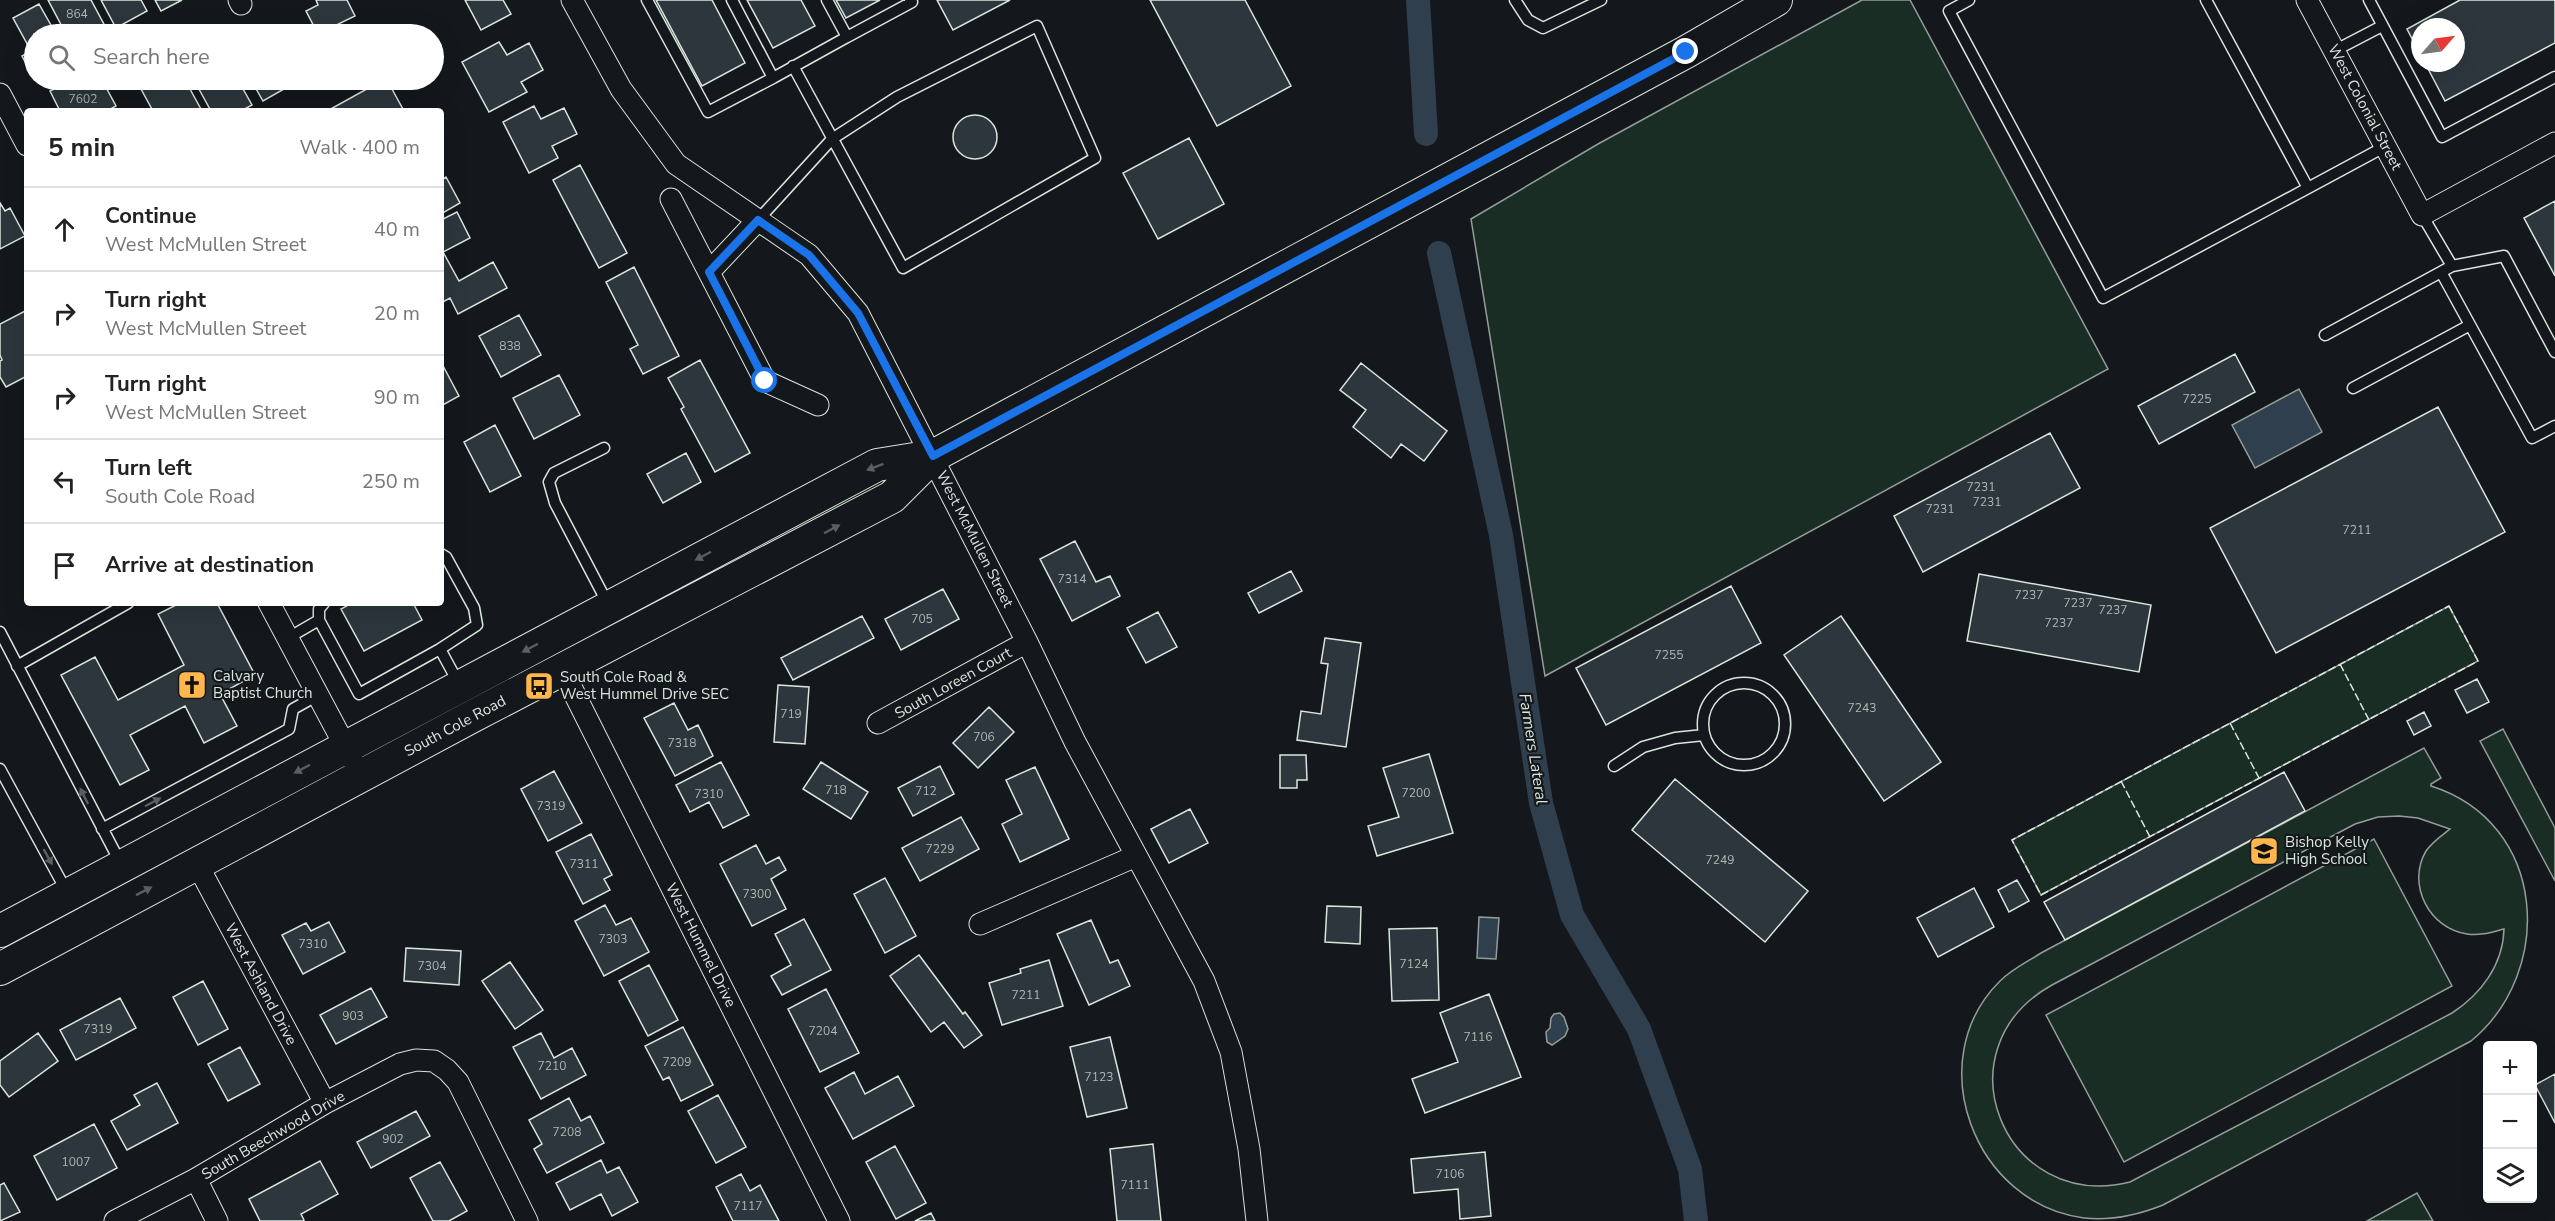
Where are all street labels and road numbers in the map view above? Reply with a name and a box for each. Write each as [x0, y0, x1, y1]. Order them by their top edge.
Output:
street label: West Colonial Street [2323, 41, 2407, 174]
street label: West McMullen Street [932, 467, 1019, 611]
street label: South Loreen Court [891, 642, 1016, 723]
street label: South Cole Road [401, 691, 509, 761]
street label: West Hummel Drive [661, 879, 741, 1011]
street label: West Ashland Drive [220, 919, 302, 1049]
street label: South Beechwood Drive [198, 1086, 348, 1184]

